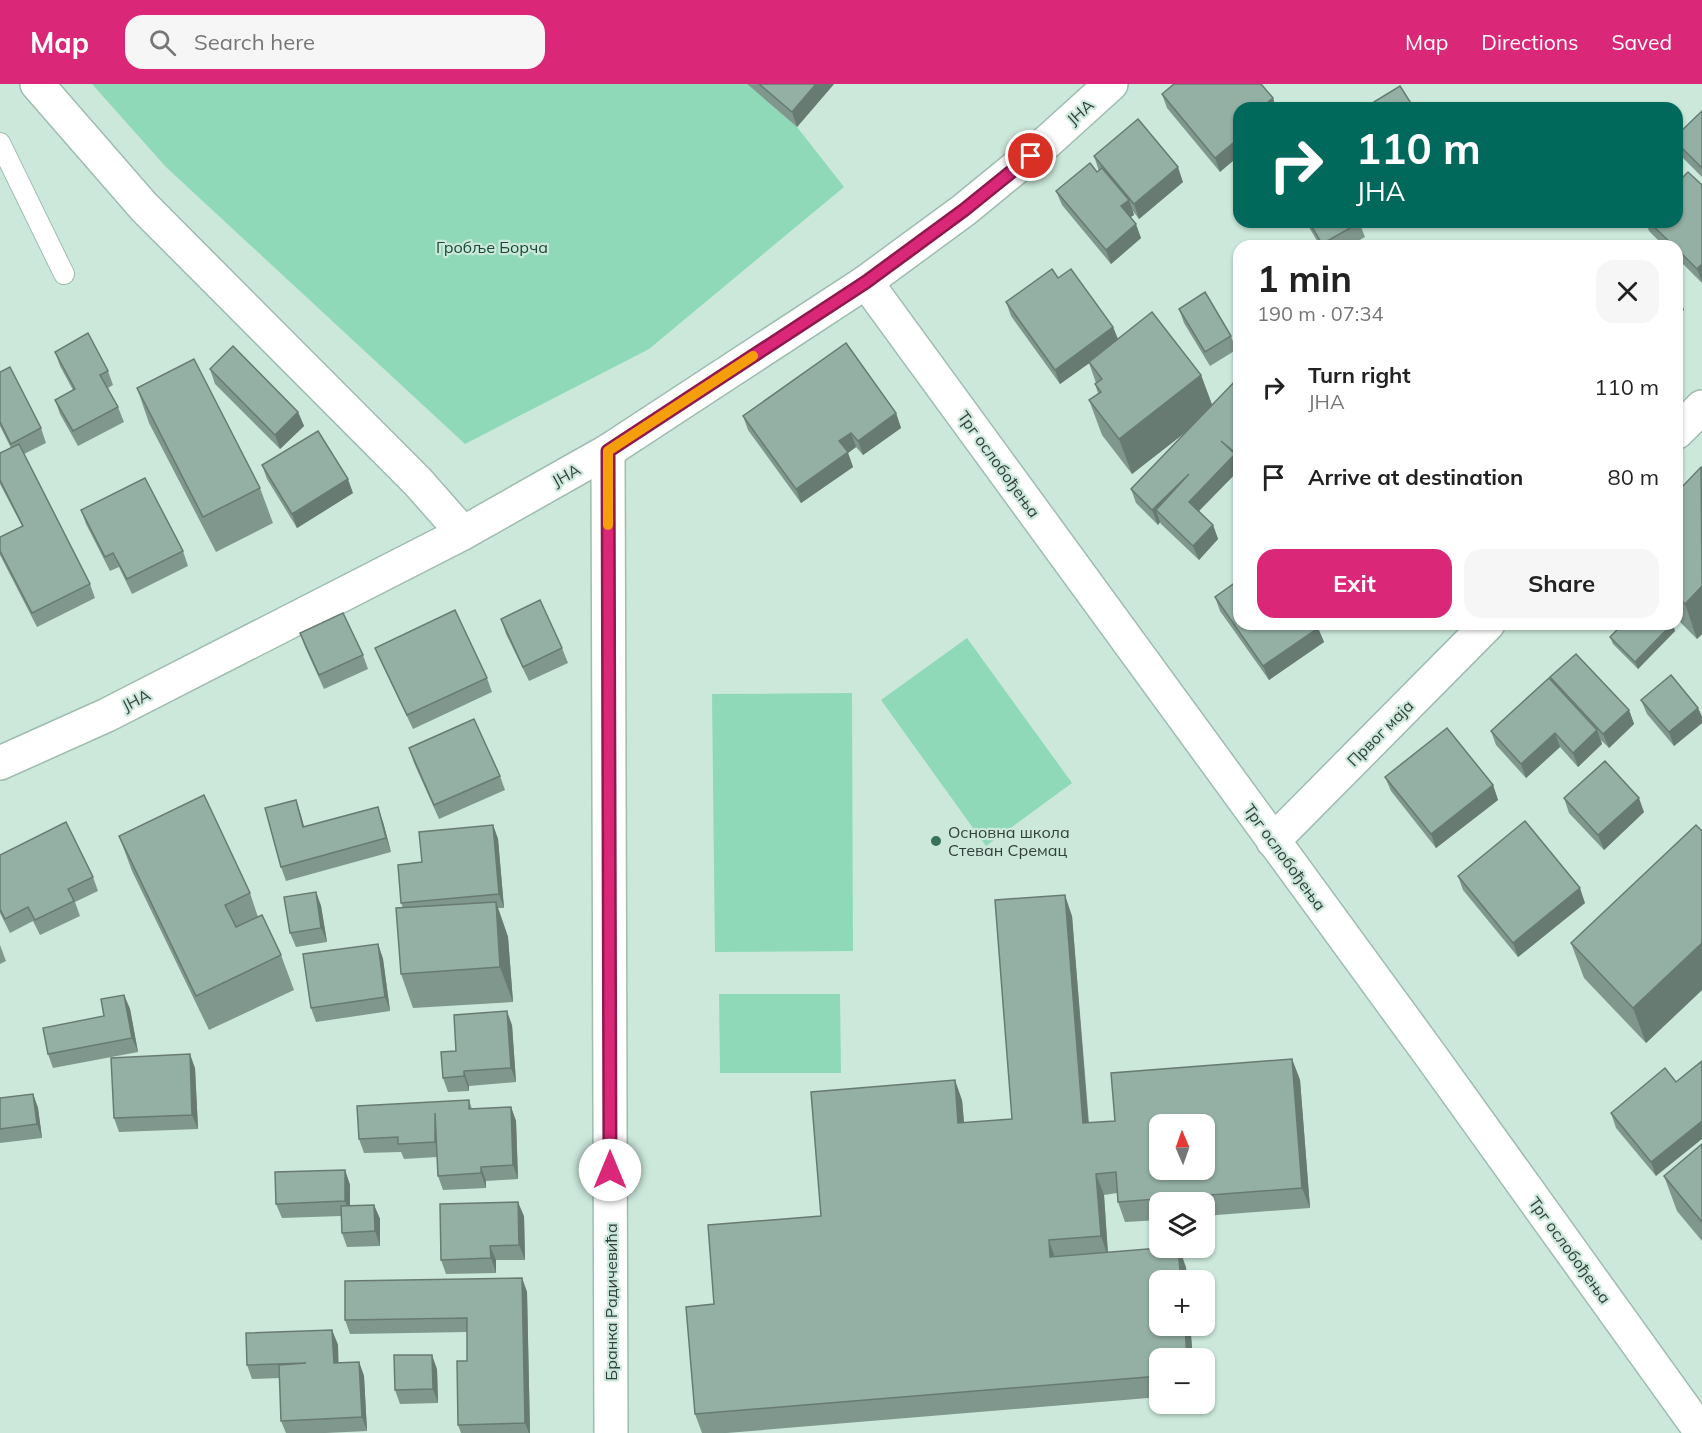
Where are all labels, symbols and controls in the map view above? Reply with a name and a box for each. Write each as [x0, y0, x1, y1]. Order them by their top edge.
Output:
search box [125, 15, 545, 69]
text: Map [30, 25, 89, 60]
icon: search [146, 26, 179, 59]
text: Search here [194, 28, 315, 56]
text: Map [1405, 29, 1448, 55]
text: Directions [1481, 29, 1578, 55]
text: Saved [1611, 29, 1672, 55]
street label: ЈНА [1062, 95, 1098, 129]
text: 110 m [1356, 122, 1481, 175]
icon: right [1257, 126, 1335, 204]
pin [1005, 130, 1056, 181]
icon: arrive [1014, 139, 1047, 172]
text: ЈНА [1356, 174, 1405, 208]
park label: Гробље Борча [436, 237, 548, 257]
text: 1 min [1257, 256, 1352, 301]
button: close [1596, 260, 1659, 323]
text: 190 m · 07:34 [1257, 301, 1383, 326]
text: Turn right [1308, 361, 1411, 389]
icon: right [1257, 371, 1290, 404]
text: 110 m [1594, 373, 1659, 401]
text: ЈНА [1308, 389, 1345, 414]
street label: Трг ослобођења [954, 407, 1044, 521]
street label: ЈНА [548, 459, 584, 491]
icon: arrive [1257, 461, 1290, 494]
text: Arrive at destination [1308, 463, 1523, 491]
text: 80 m [1608, 463, 1659, 491]
button: Exit [1257, 549, 1452, 618]
button: Share [1464, 549, 1659, 618]
street label: ЈНА [118, 684, 154, 716]
street label: Првог маја [1343, 696, 1417, 770]
street label: Трг ослобођења [1240, 800, 1330, 914]
place label: Основна школа Стеван Сремац [948, 822, 1070, 860]
marker: Основна школа Стеван Сремац [929, 834, 943, 848]
north arrow [1149, 1114, 1215, 1180]
map controls [1149, 1114, 1215, 1414]
position arrow [578, 1138, 642, 1202]
button: layers [1149, 1192, 1215, 1258]
street label: Трг ослобођења [1525, 1193, 1615, 1307]
street label: Бранка Радичевића [601, 1223, 621, 1381]
button: + [1149, 1270, 1215, 1336]
button: − [1149, 1348, 1215, 1414]

